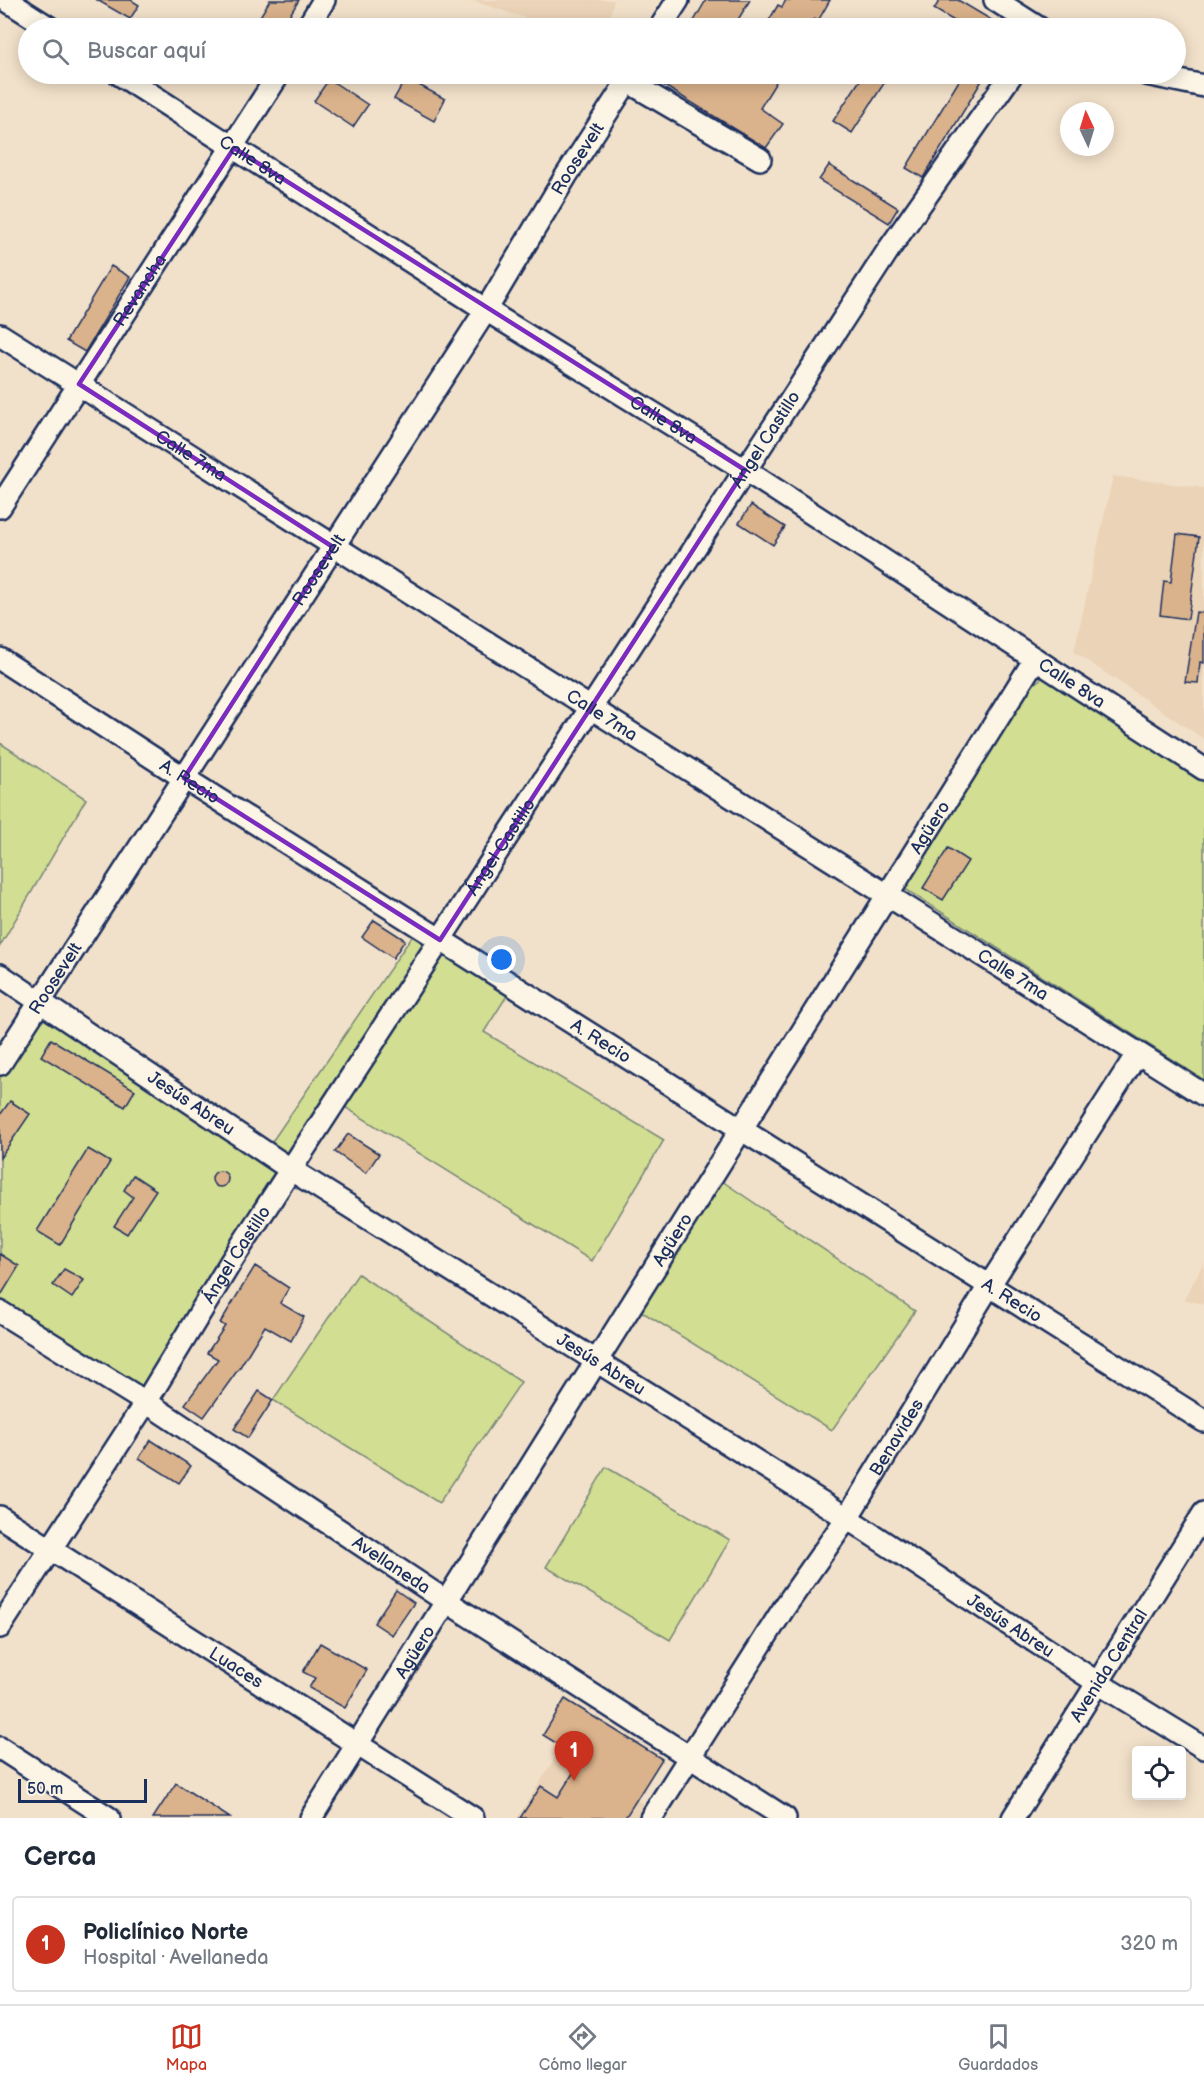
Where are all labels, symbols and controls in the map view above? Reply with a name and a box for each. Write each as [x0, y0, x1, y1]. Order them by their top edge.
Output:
search box [18, 18, 1186, 84]
icon: search [39, 35, 72, 68]
text: Buscar aquí [87, 38, 206, 65]
north arrow [1060, 102, 1114, 156]
street label: Roosevelt [547, 118, 609, 199]
street label: Calle 8va [215, 131, 290, 190]
street label: Revancha [109, 250, 171, 331]
street label: Ángel Castillo [725, 387, 805, 492]
street label: Calle 8va [626, 391, 701, 449]
street label: Calle 7ma [151, 426, 230, 486]
street label: Roosevelt [288, 530, 350, 610]
street label: Calle 8va [1034, 654, 1109, 713]
street label: Calle 7ma [562, 685, 641, 746]
street label: A. Recio [156, 755, 223, 809]
street label: Ángel Castillo [460, 795, 540, 899]
street label: Agüero [906, 797, 955, 858]
street label: Roosevelt [25, 938, 87, 1018]
your location [487, 945, 516, 974]
street label: Calle 7ma [973, 945, 1052, 1005]
street label: A. Recio [567, 1015, 635, 1068]
street label: Jesús Abreu [143, 1067, 238, 1140]
street label: Ángel Castillo [196, 1202, 275, 1307]
street label: Agüero [648, 1210, 697, 1270]
street label: A. Recio [978, 1274, 1046, 1327]
street label: Jesús Abreu [553, 1329, 649, 1400]
street label: Benavides [865, 1395, 928, 1480]
street label: Avellaneda [348, 1532, 434, 1599]
street label: Jesús Abreu [963, 1590, 1058, 1662]
street label: Avenida Central [1066, 1605, 1152, 1726]
street label: Agüero [391, 1622, 440, 1682]
street label: Luaces [205, 1643, 267, 1693]
pin: 1 [554, 1732, 594, 1781]
map controls [1132, 1746, 1186, 1800]
button: locate [1132, 1746, 1186, 1800]
scale bar [18, 1776, 147, 1804]
text: 50 m [27, 1780, 63, 1799]
text: Cerca [24, 1842, 96, 1873]
text: Policlínico Norte [83, 1919, 248, 1946]
text: 1 [41, 1932, 50, 1956]
text: 320 m [1120, 1932, 1178, 1956]
text: Hospital · Avellaneda [83, 1946, 268, 1970]
tab: Mapa [166, 2020, 207, 2075]
tab: Cómo llegar [539, 2020, 627, 2075]
tab: Guardados [958, 2020, 1038, 2075]

